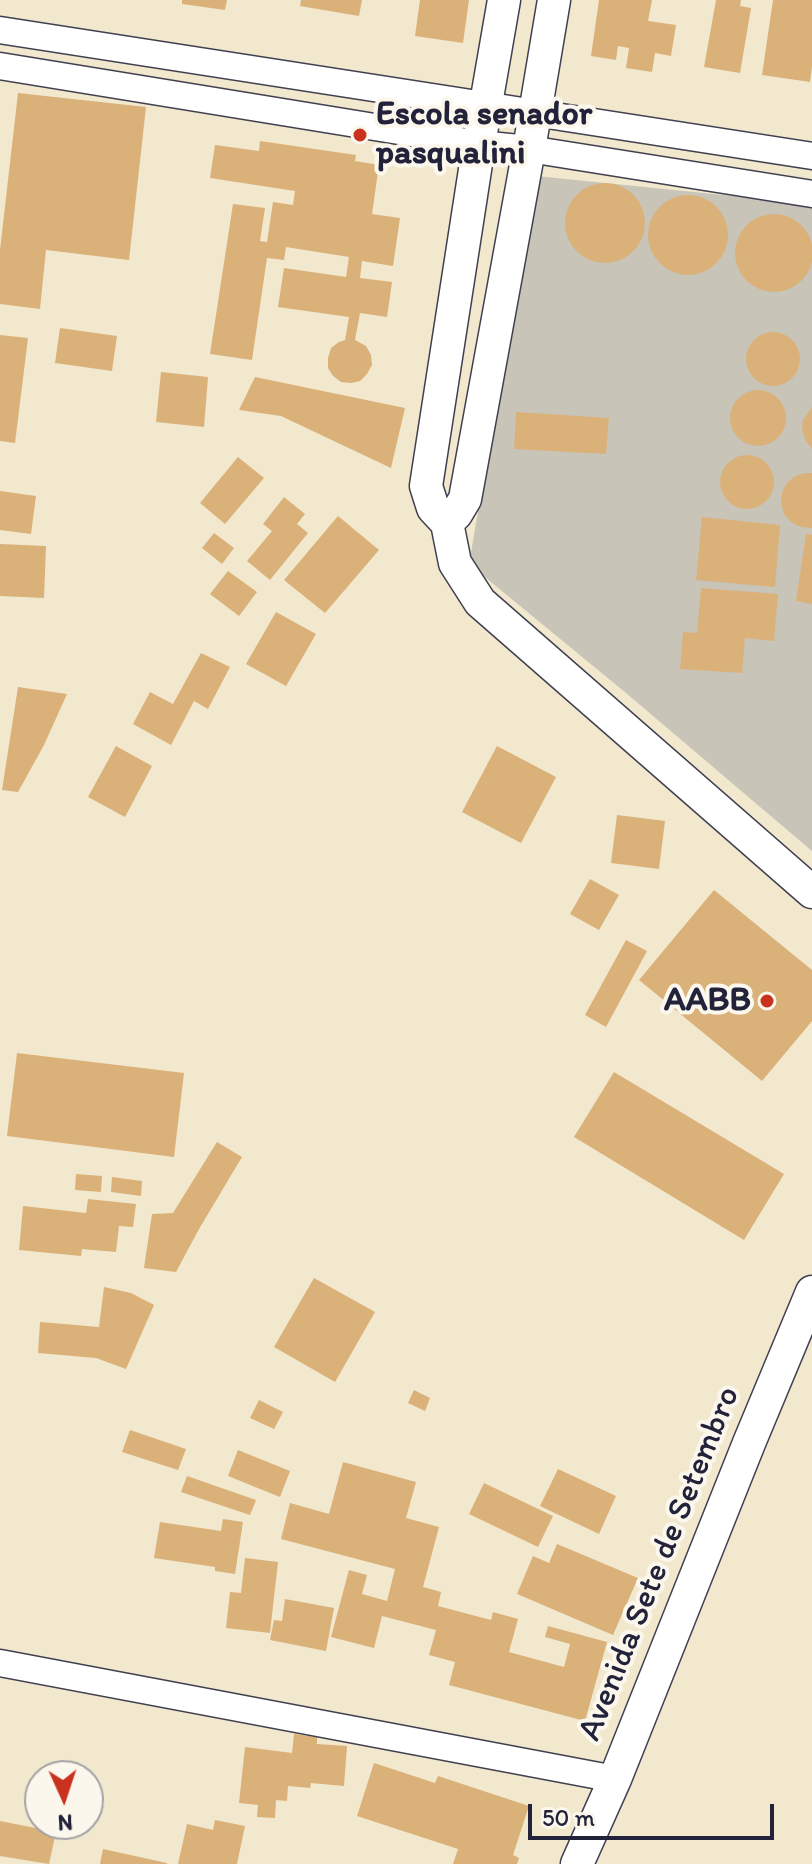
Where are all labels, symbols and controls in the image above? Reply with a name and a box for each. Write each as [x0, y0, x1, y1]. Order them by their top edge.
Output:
place label: Escola senador pasqualini [376, 95, 592, 174]
marker: Escola senador pasqualini [351, 126, 369, 144]
place label: AABB [664, 981, 751, 1021]
marker: AABB [758, 992, 776, 1010]
street label: Avenida Sete de Setembro [570, 1381, 750, 1747]
north arrow [24, 1760, 104, 1840]
scale bar [532, 1788, 778, 1838]
text: 50 m [542, 1803, 595, 1832]
text: N [57, 1809, 73, 1836]

